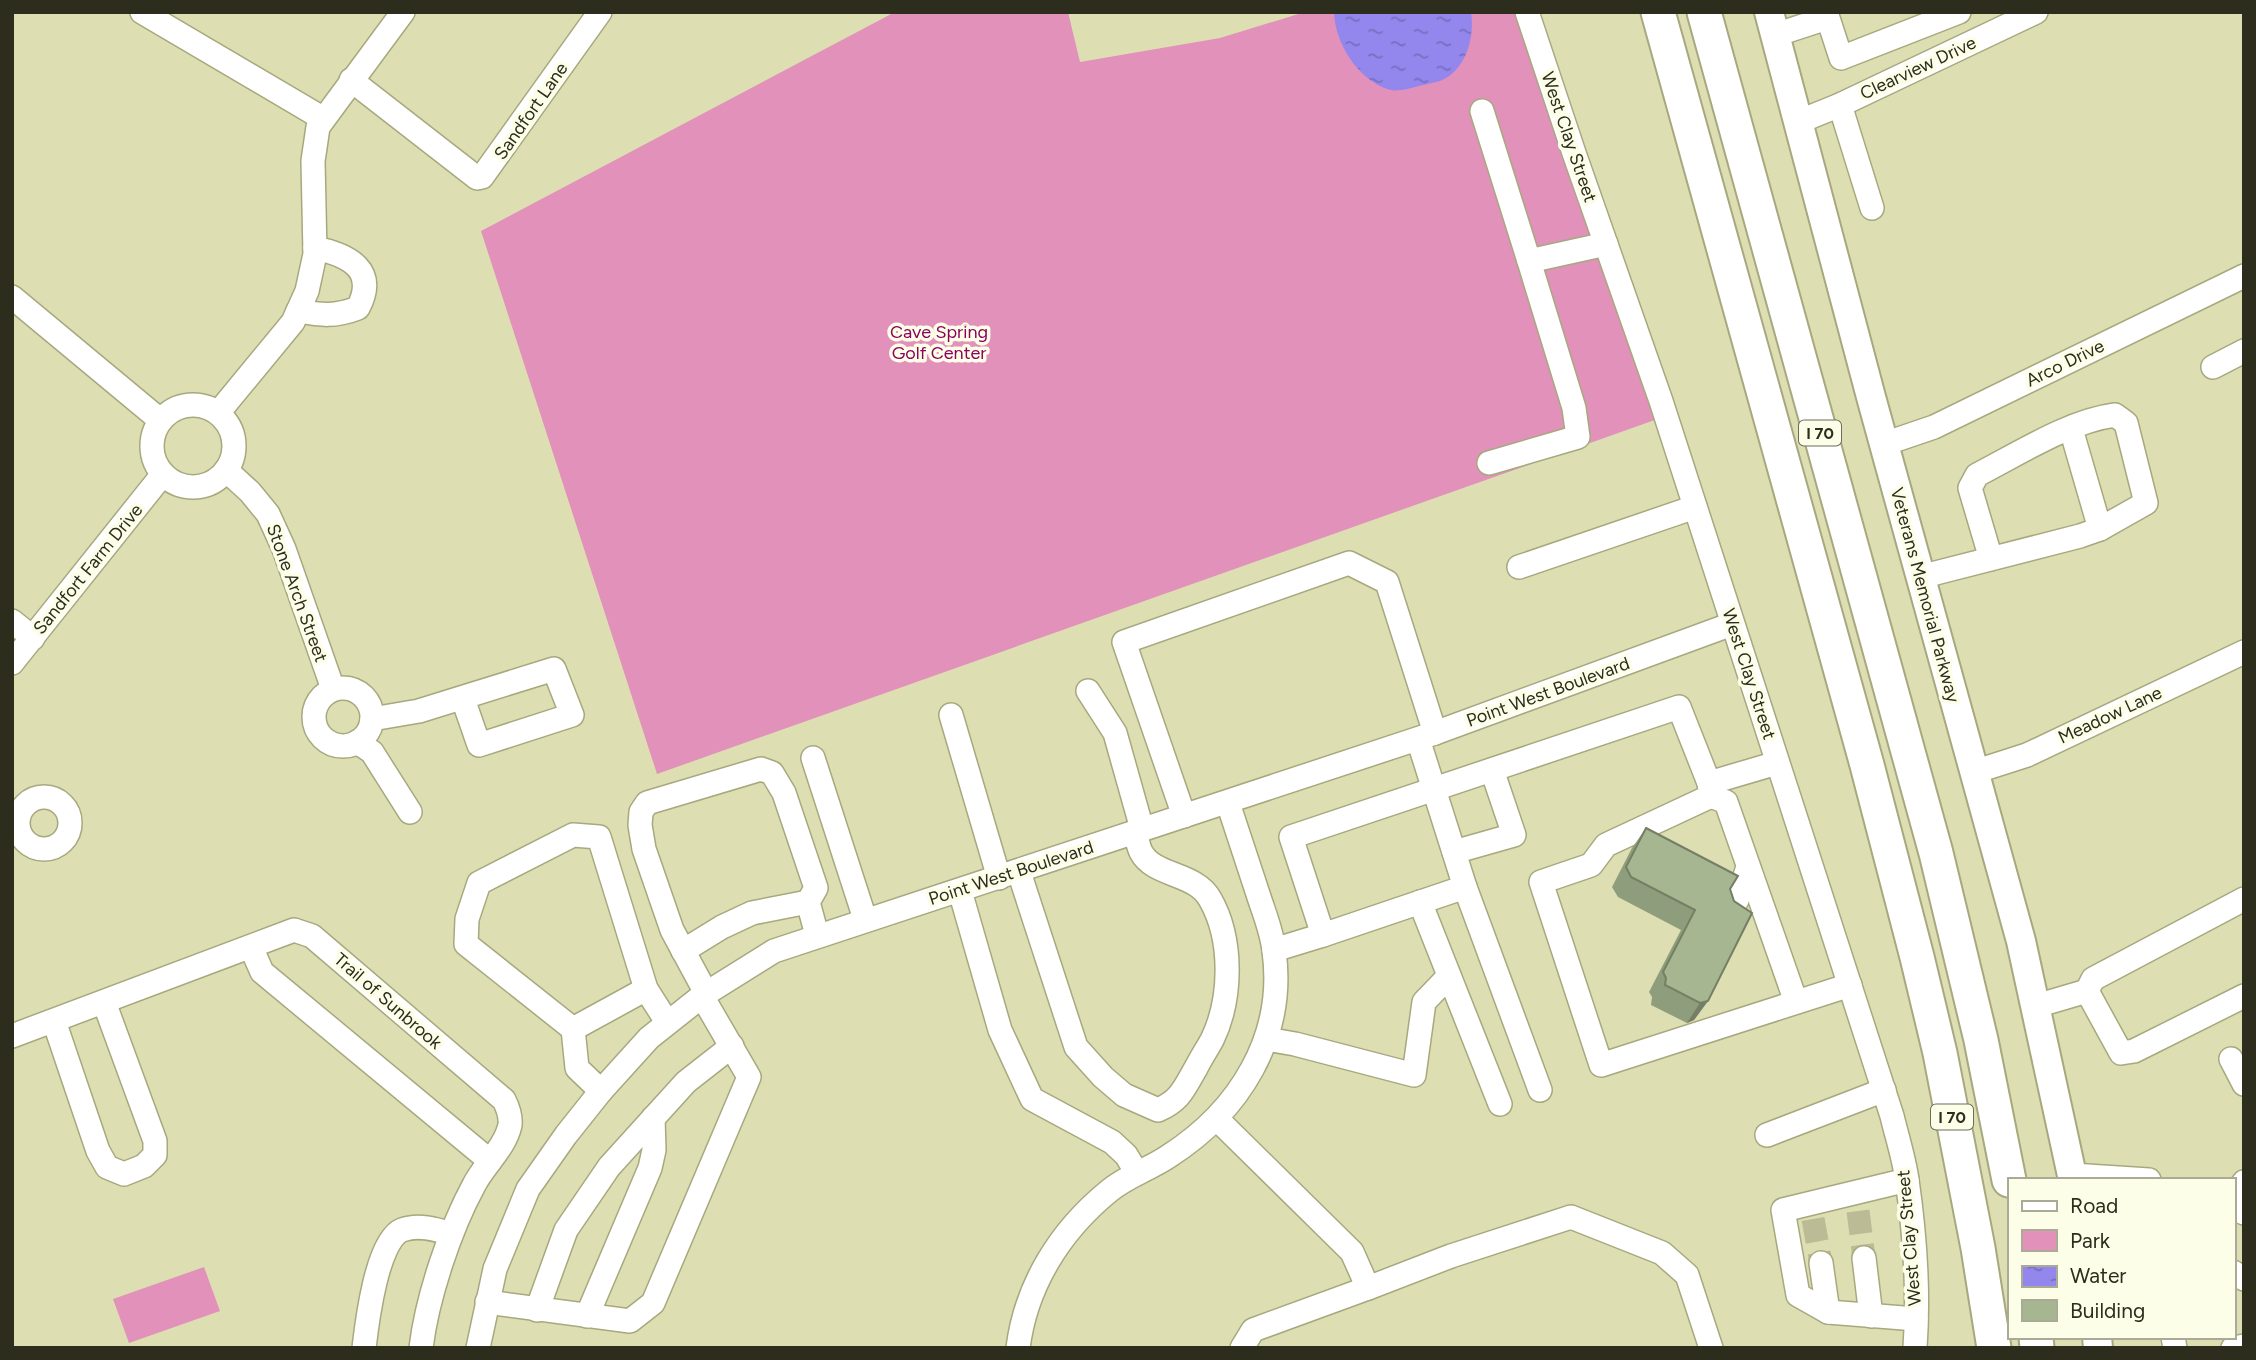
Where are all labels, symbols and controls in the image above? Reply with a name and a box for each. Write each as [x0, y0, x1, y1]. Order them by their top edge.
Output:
street label: Clearview Drive [1857, 31, 1980, 104]
street label: Sandfort Lane [489, 58, 573, 164]
street label: West Clay Street [1536, 69, 1602, 205]
park label: Cave Spring Golf Center [890, 321, 988, 364]
street label: Arco Drive [2022, 335, 2108, 391]
road number: I 70 [1799, 420, 1841, 446]
street label: Veterans Memorial Parkway [1886, 485, 1964, 705]
street label: Sandfort Farm Drive [29, 499, 147, 639]
street label: Stone Arch Street [262, 521, 332, 665]
street label: West Clay Street [1717, 606, 1781, 742]
street label: Point West Boulevard [1463, 652, 1633, 732]
street label: Meadow Lane [2055, 681, 2166, 749]
street label: Point West Boulevard [926, 836, 1096, 910]
street label: Trail of Sunbrook [330, 948, 447, 1054]
road number: I 70 [1931, 1105, 1973, 1130]
street label: West Clay Street [1892, 1169, 1926, 1307]
legend [2008, 1178, 2235, 1339]
text: Road [2070, 1193, 2118, 1218]
text: Park [2070, 1228, 2111, 1253]
text: Water [2070, 1263, 2126, 1288]
text: Building [2070, 1298, 2145, 1323]

